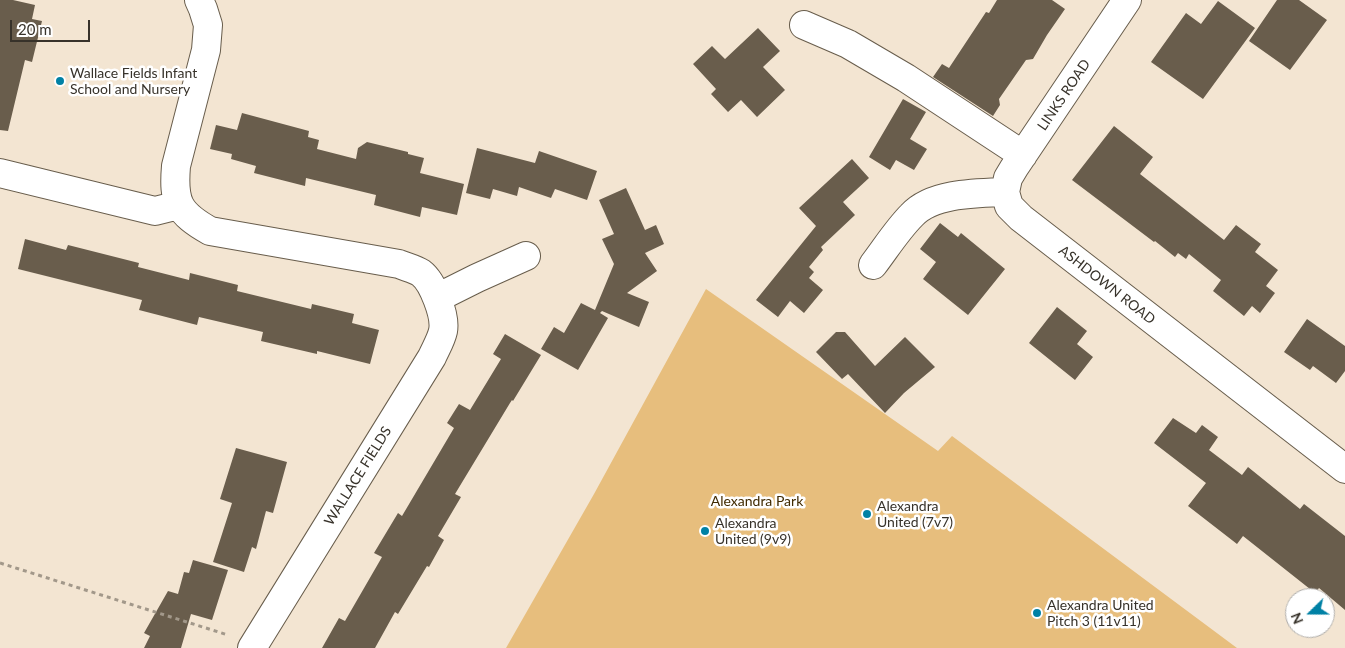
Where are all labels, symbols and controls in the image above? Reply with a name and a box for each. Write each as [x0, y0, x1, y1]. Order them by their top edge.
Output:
scale bar [12, 10, 92, 42]
text: 20 m [18, 20, 52, 38]
street label: LINKS ROAD [1034, 56, 1094, 134]
place label: Wallace Fields Infant School and Nursery [70, 65, 197, 98]
marker: Wallace Fields Infant School and Nursery [54, 75, 66, 87]
street label: ASHDOWN ROAD [1055, 242, 1159, 328]
street label: WALLACE FIELDS [321, 423, 395, 529]
park label: Alexandra Park [711, 493, 803, 509]
place label: Alexandra United (7v7) [877, 498, 953, 530]
marker: Alexandra United (7v7) [861, 508, 873, 520]
place label: Alexandra United (9v9) [715, 515, 791, 548]
marker: Alexandra United (9v9) [699, 525, 711, 537]
north arrow [1285, 588, 1335, 638]
place label: Alexandra United Pitch 3 (11v11) [1047, 597, 1154, 630]
marker: Alexandra United Pitch 3 (11v11) [1031, 607, 1043, 619]
text: N [1287, 610, 1306, 627]

